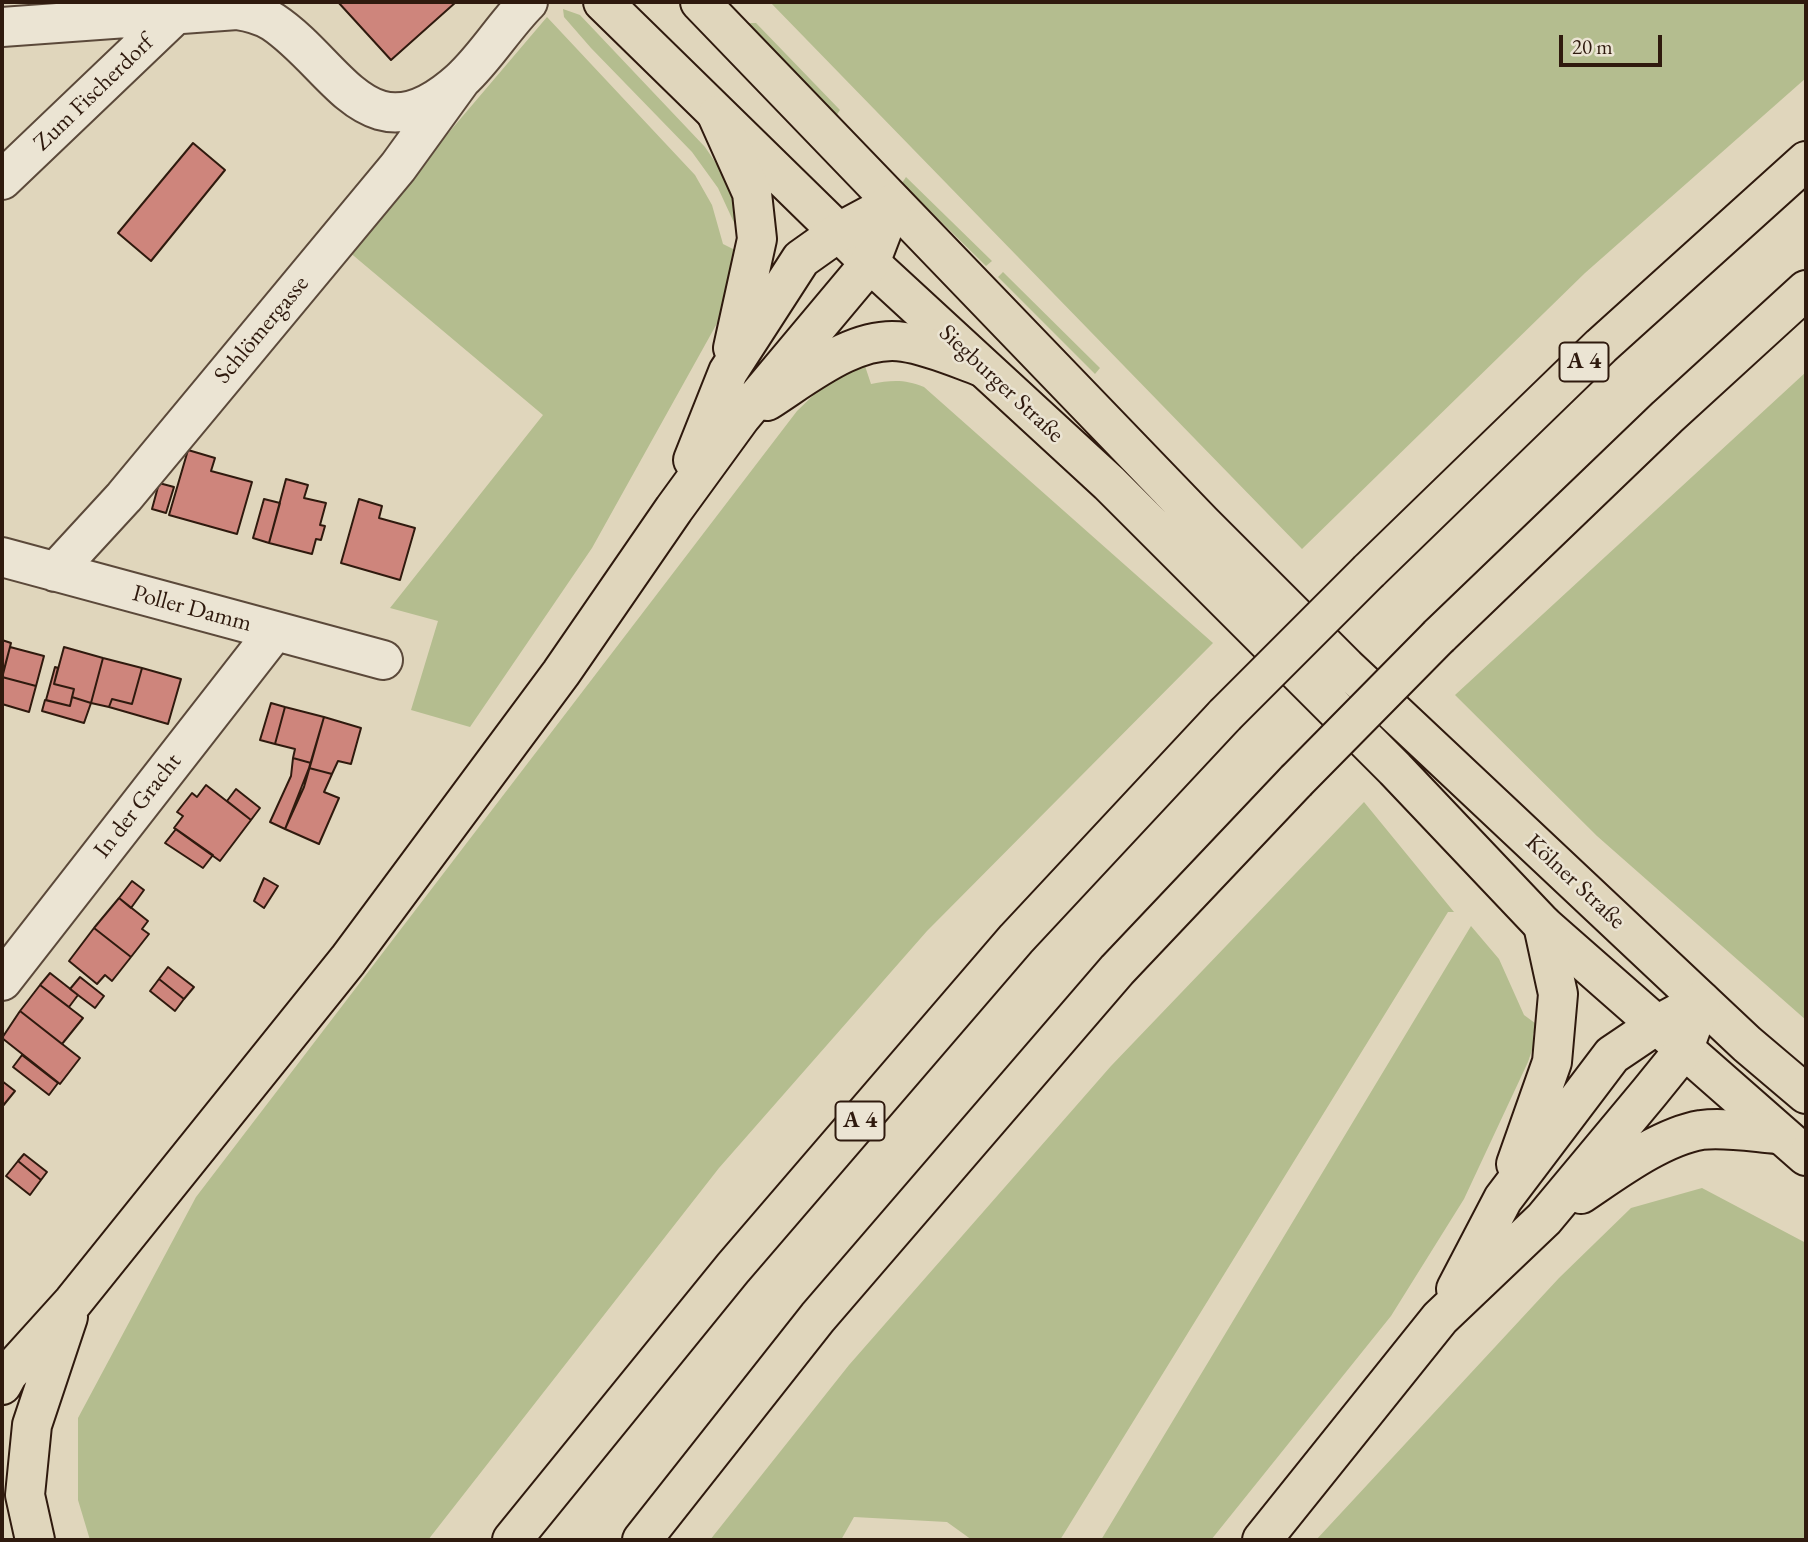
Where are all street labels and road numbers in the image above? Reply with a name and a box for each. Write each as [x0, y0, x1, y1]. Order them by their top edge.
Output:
street label: Zum Fischerdorf [28, 29, 160, 157]
street label: Schlömergasse [209, 270, 315, 390]
street label: Siegburger Straße [933, 319, 1069, 449]
road number: A 4 [1560, 342, 1608, 382]
street label: Poller Damm [129, 579, 255, 639]
street label: In der Gracht [88, 748, 188, 864]
street label: Kölner Straße [1519, 828, 1631, 936]
road number: A 4 [836, 1102, 884, 1140]

